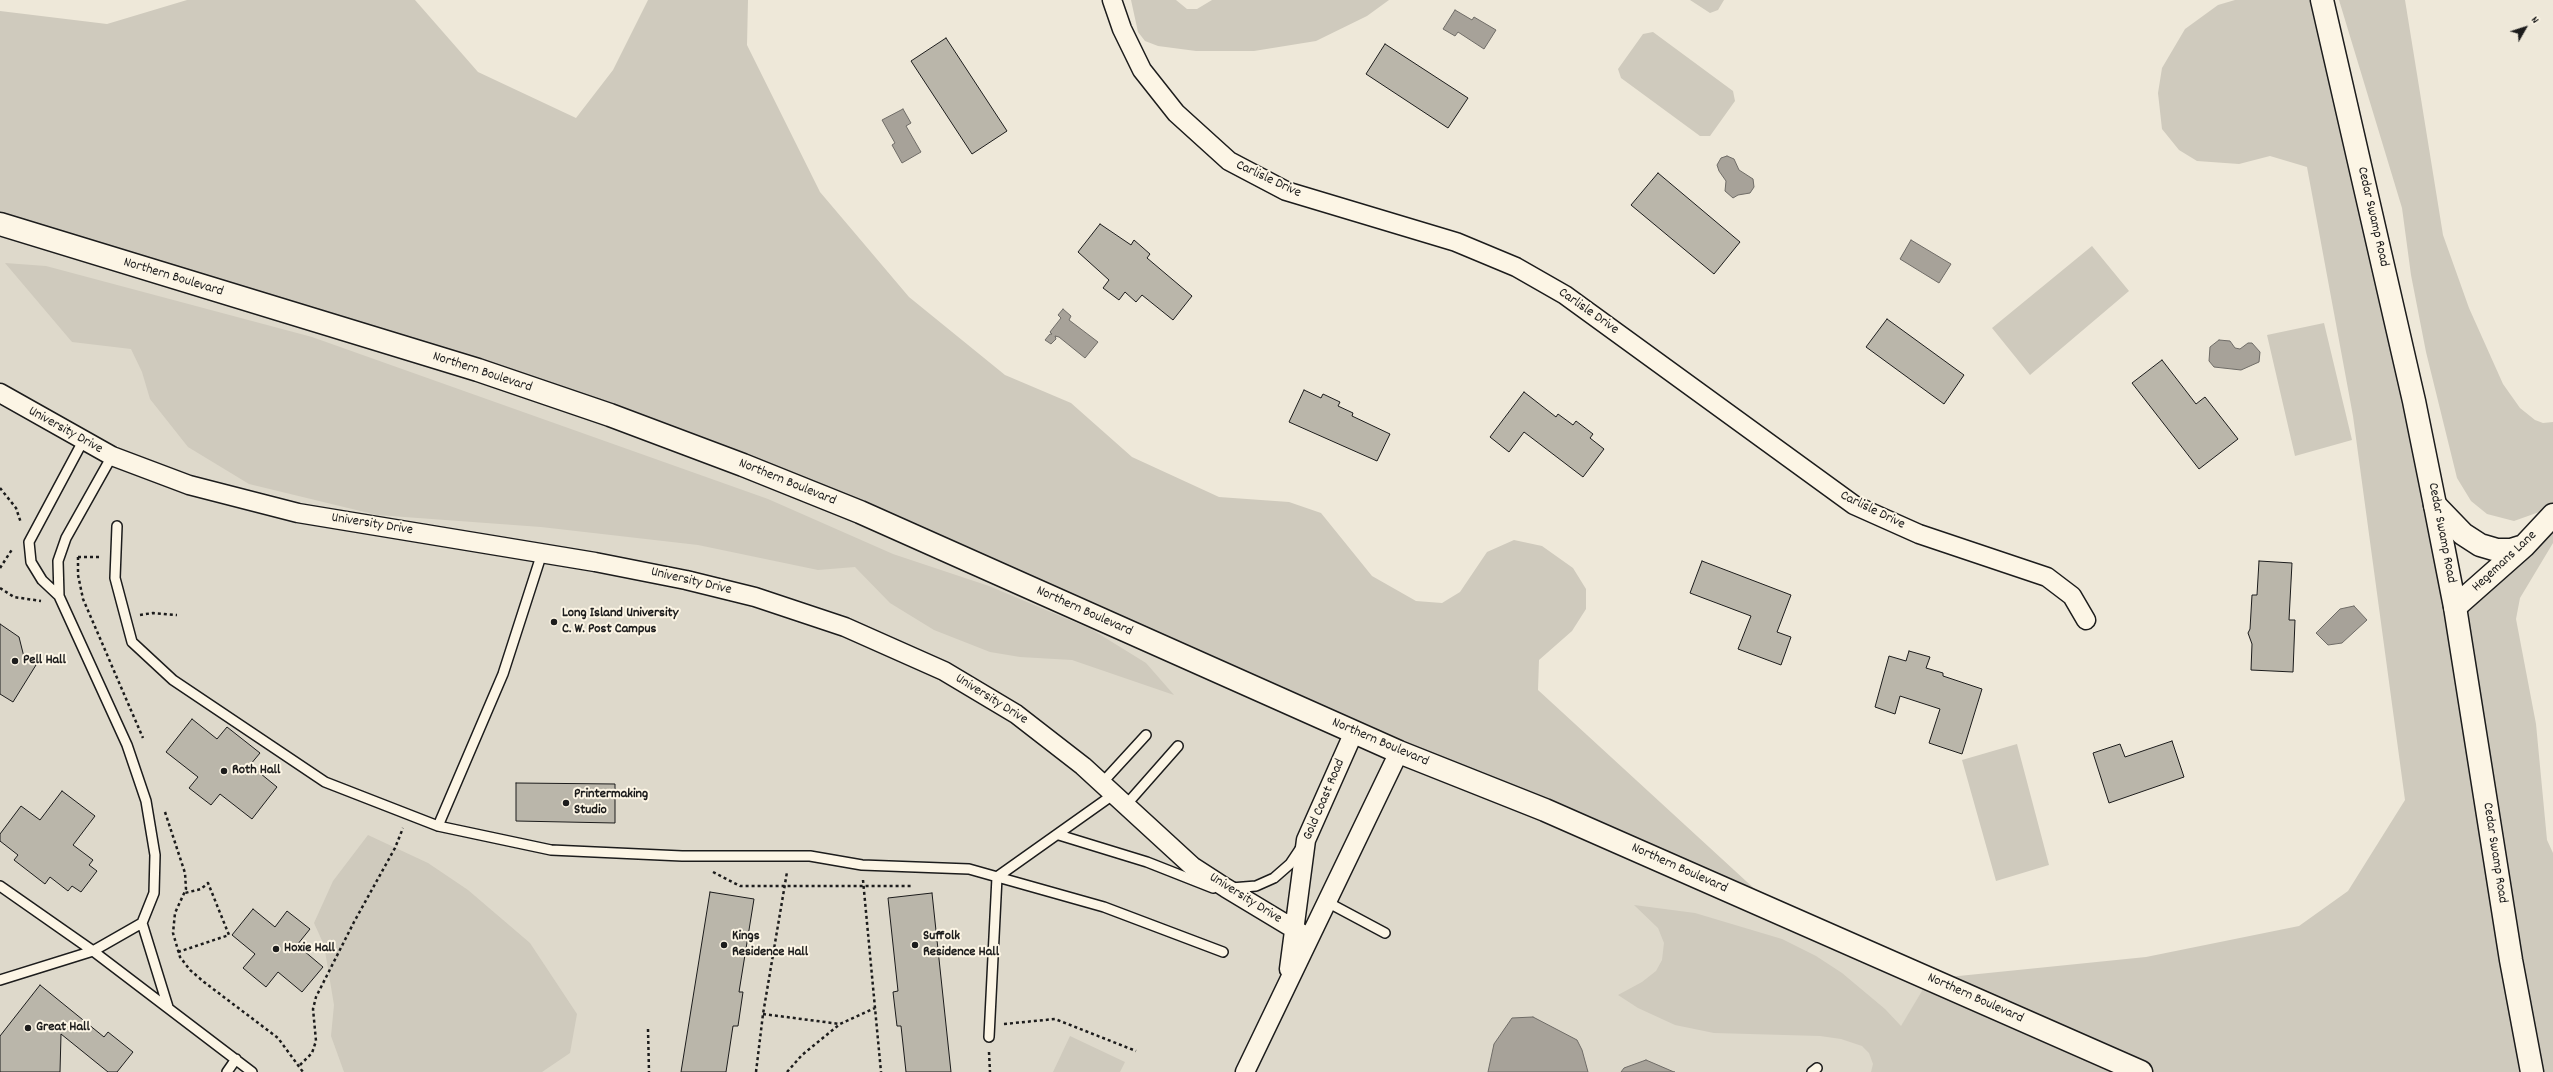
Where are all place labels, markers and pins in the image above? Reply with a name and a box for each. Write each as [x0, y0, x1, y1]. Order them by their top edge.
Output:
place label: Long Island University C. W. Post Campus [562, 606, 678, 638]
marker: Long Island University C. W. Post Campus [549, 617, 559, 627]
place label: Pell Hall [23, 653, 66, 669]
marker: Pell Hall [10, 656, 20, 666]
place label: Roth Hall [232, 763, 280, 779]
marker: Roth Hall [219, 766, 229, 776]
place label: Printermaking Studio [574, 787, 648, 820]
marker: Printermaking Studio [561, 798, 571, 808]
place label: Kings Residence Hall [732, 929, 808, 962]
place label: Suffolk Residence Hall [923, 929, 999, 962]
marker: Kings Residence Hall [719, 940, 729, 950]
marker: Suffolk Residence Hall [910, 940, 920, 950]
place label: Hoxie Hall [284, 941, 335, 957]
marker: Hoxie Hall [271, 944, 281, 954]
place label: Great Hall [36, 1020, 90, 1036]
marker: Great Hall [23, 1023, 33, 1033]

